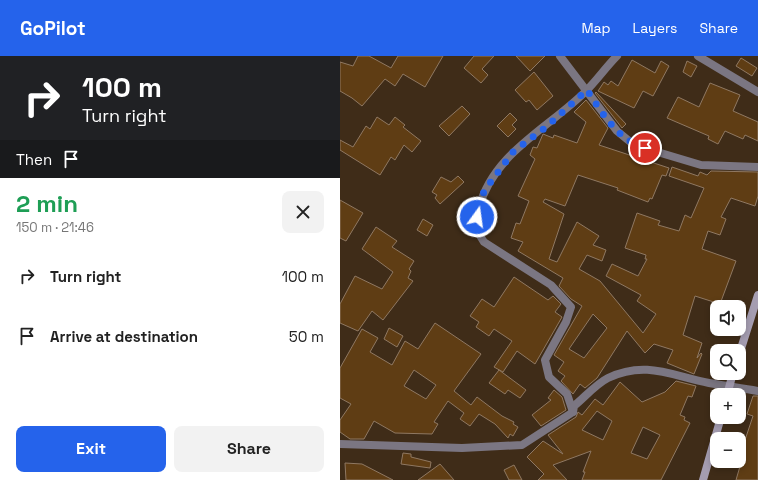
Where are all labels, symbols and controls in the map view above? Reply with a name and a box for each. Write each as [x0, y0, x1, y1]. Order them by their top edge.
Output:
text: GoPilot [20, 16, 86, 41]
text: Map [581, 19, 611, 37]
text: Layers [633, 19, 677, 37]
text: Share [699, 19, 738, 37]
text: 100 m [82, 69, 162, 105]
icon: right [16, 72, 68, 124]
text: Turn right [82, 104, 166, 127]
pin [628, 131, 662, 165]
icon: arrive [634, 137, 656, 159]
icon: arrive [60, 148, 82, 170]
text: Then [16, 150, 52, 169]
text: 2 min [16, 188, 78, 219]
button: close [282, 191, 324, 233]
position arrow [456, 196, 498, 238]
text: 150 m · 21:46 [16, 219, 94, 236]
icon: right [16, 265, 38, 287]
text: Turn right [50, 267, 121, 286]
text: 100 m [282, 267, 324, 286]
map controls [710, 300, 746, 468]
button: sound [710, 300, 746, 336]
icon: arrive [16, 325, 38, 347]
text: Arrive at destination [50, 327, 198, 346]
text: 50 m [289, 327, 324, 346]
button: search [710, 344, 746, 380]
button: + [710, 388, 746, 424]
button: Exit [16, 426, 166, 472]
button: Share [174, 426, 324, 472]
button: − [710, 432, 746, 468]

